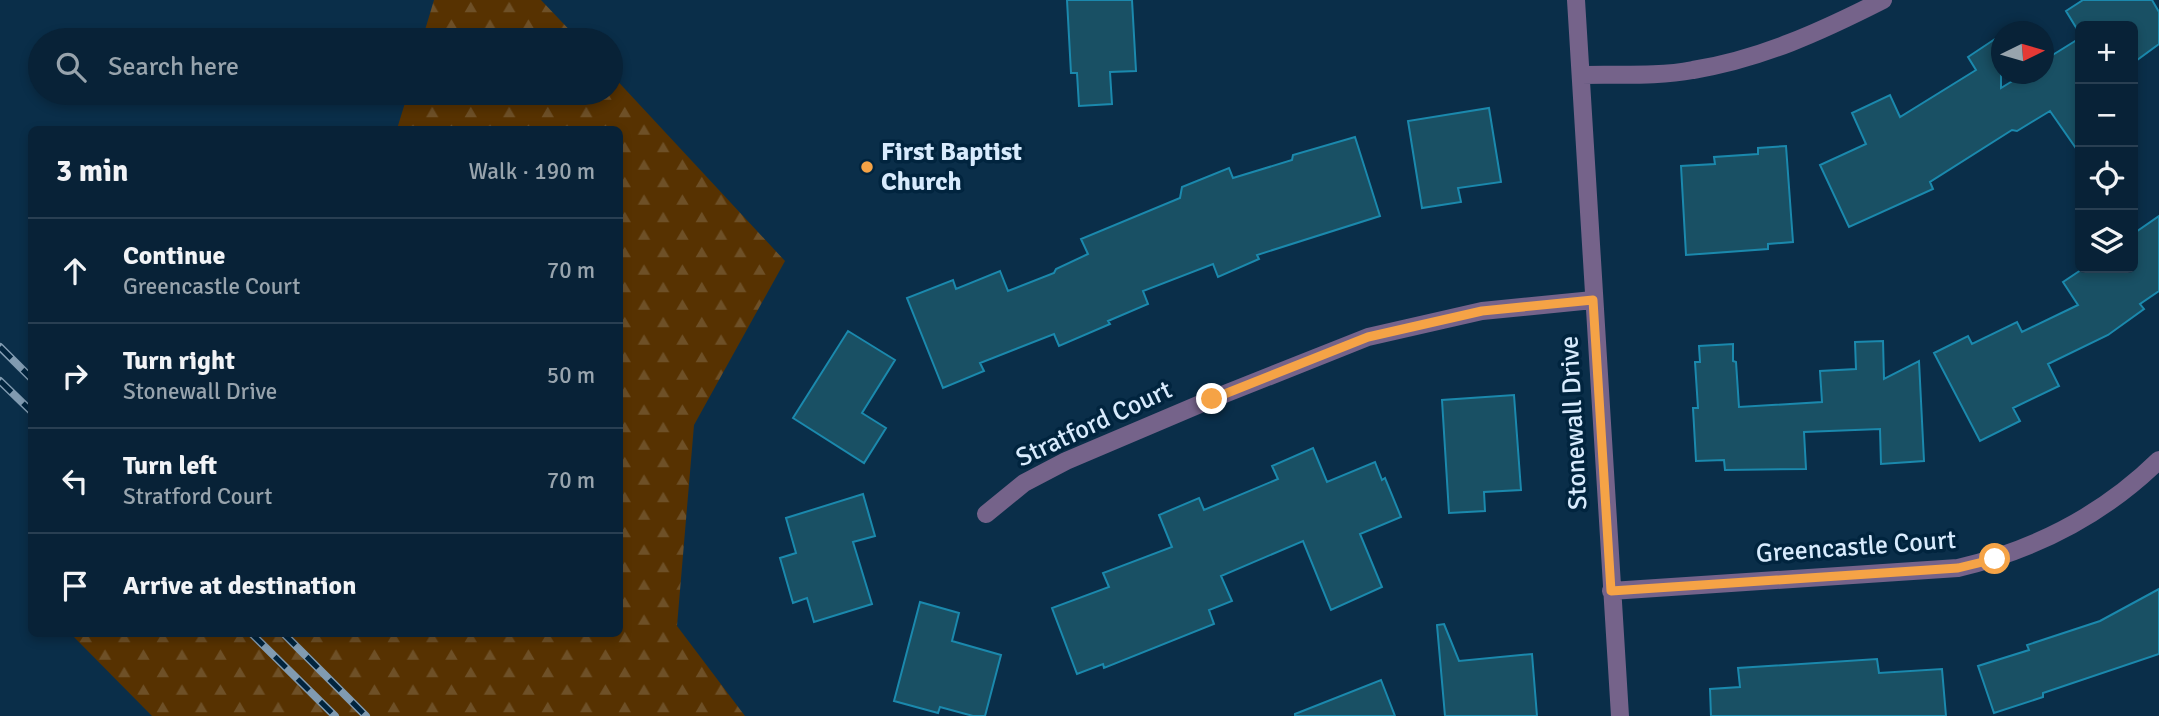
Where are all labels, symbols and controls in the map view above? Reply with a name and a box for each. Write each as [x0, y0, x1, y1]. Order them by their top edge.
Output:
north arrow [1991, 21, 2054, 84]
map controls [2075, 21, 2138, 273]
button: + [2075, 21, 2138, 84]
search box [28, 28, 623, 105]
icon: search [52, 48, 90, 86]
text: Search here [108, 51, 239, 83]
button: − [2075, 84, 2138, 147]
place label: First Baptist Church [881, 136, 1022, 198]
button: locate [2075, 147, 2138, 210]
text: 3 min [56, 153, 128, 190]
text: Walk · 190 m [469, 157, 595, 186]
marker: First Baptist Church [859, 159, 875, 175]
button: layers [2075, 210, 2138, 273]
text: Continue [123, 240, 225, 272]
icon: ahead [56, 252, 94, 290]
text: 70 m [547, 256, 595, 285]
text: Greencastle Court [123, 272, 300, 301]
street label: Stonewall Drive [1553, 335, 1595, 511]
text: Turn right [123, 345, 235, 377]
icon: right [56, 357, 94, 395]
text: 50 m [547, 361, 595, 390]
street label: Stratford Court [1011, 374, 1177, 474]
text: Stonewall Drive [123, 377, 277, 406]
route end [1196, 383, 1227, 414]
text: Turn left [123, 450, 217, 482]
icon: left [56, 462, 94, 500]
text: 70 m [547, 466, 595, 495]
text: Stratford Court [123, 482, 272, 511]
street label: Greencastle Court [1755, 524, 1957, 570]
route start [1979, 543, 2010, 574]
icon: arrive [56, 567, 94, 605]
text: Arrive at destination [123, 570, 356, 602]

